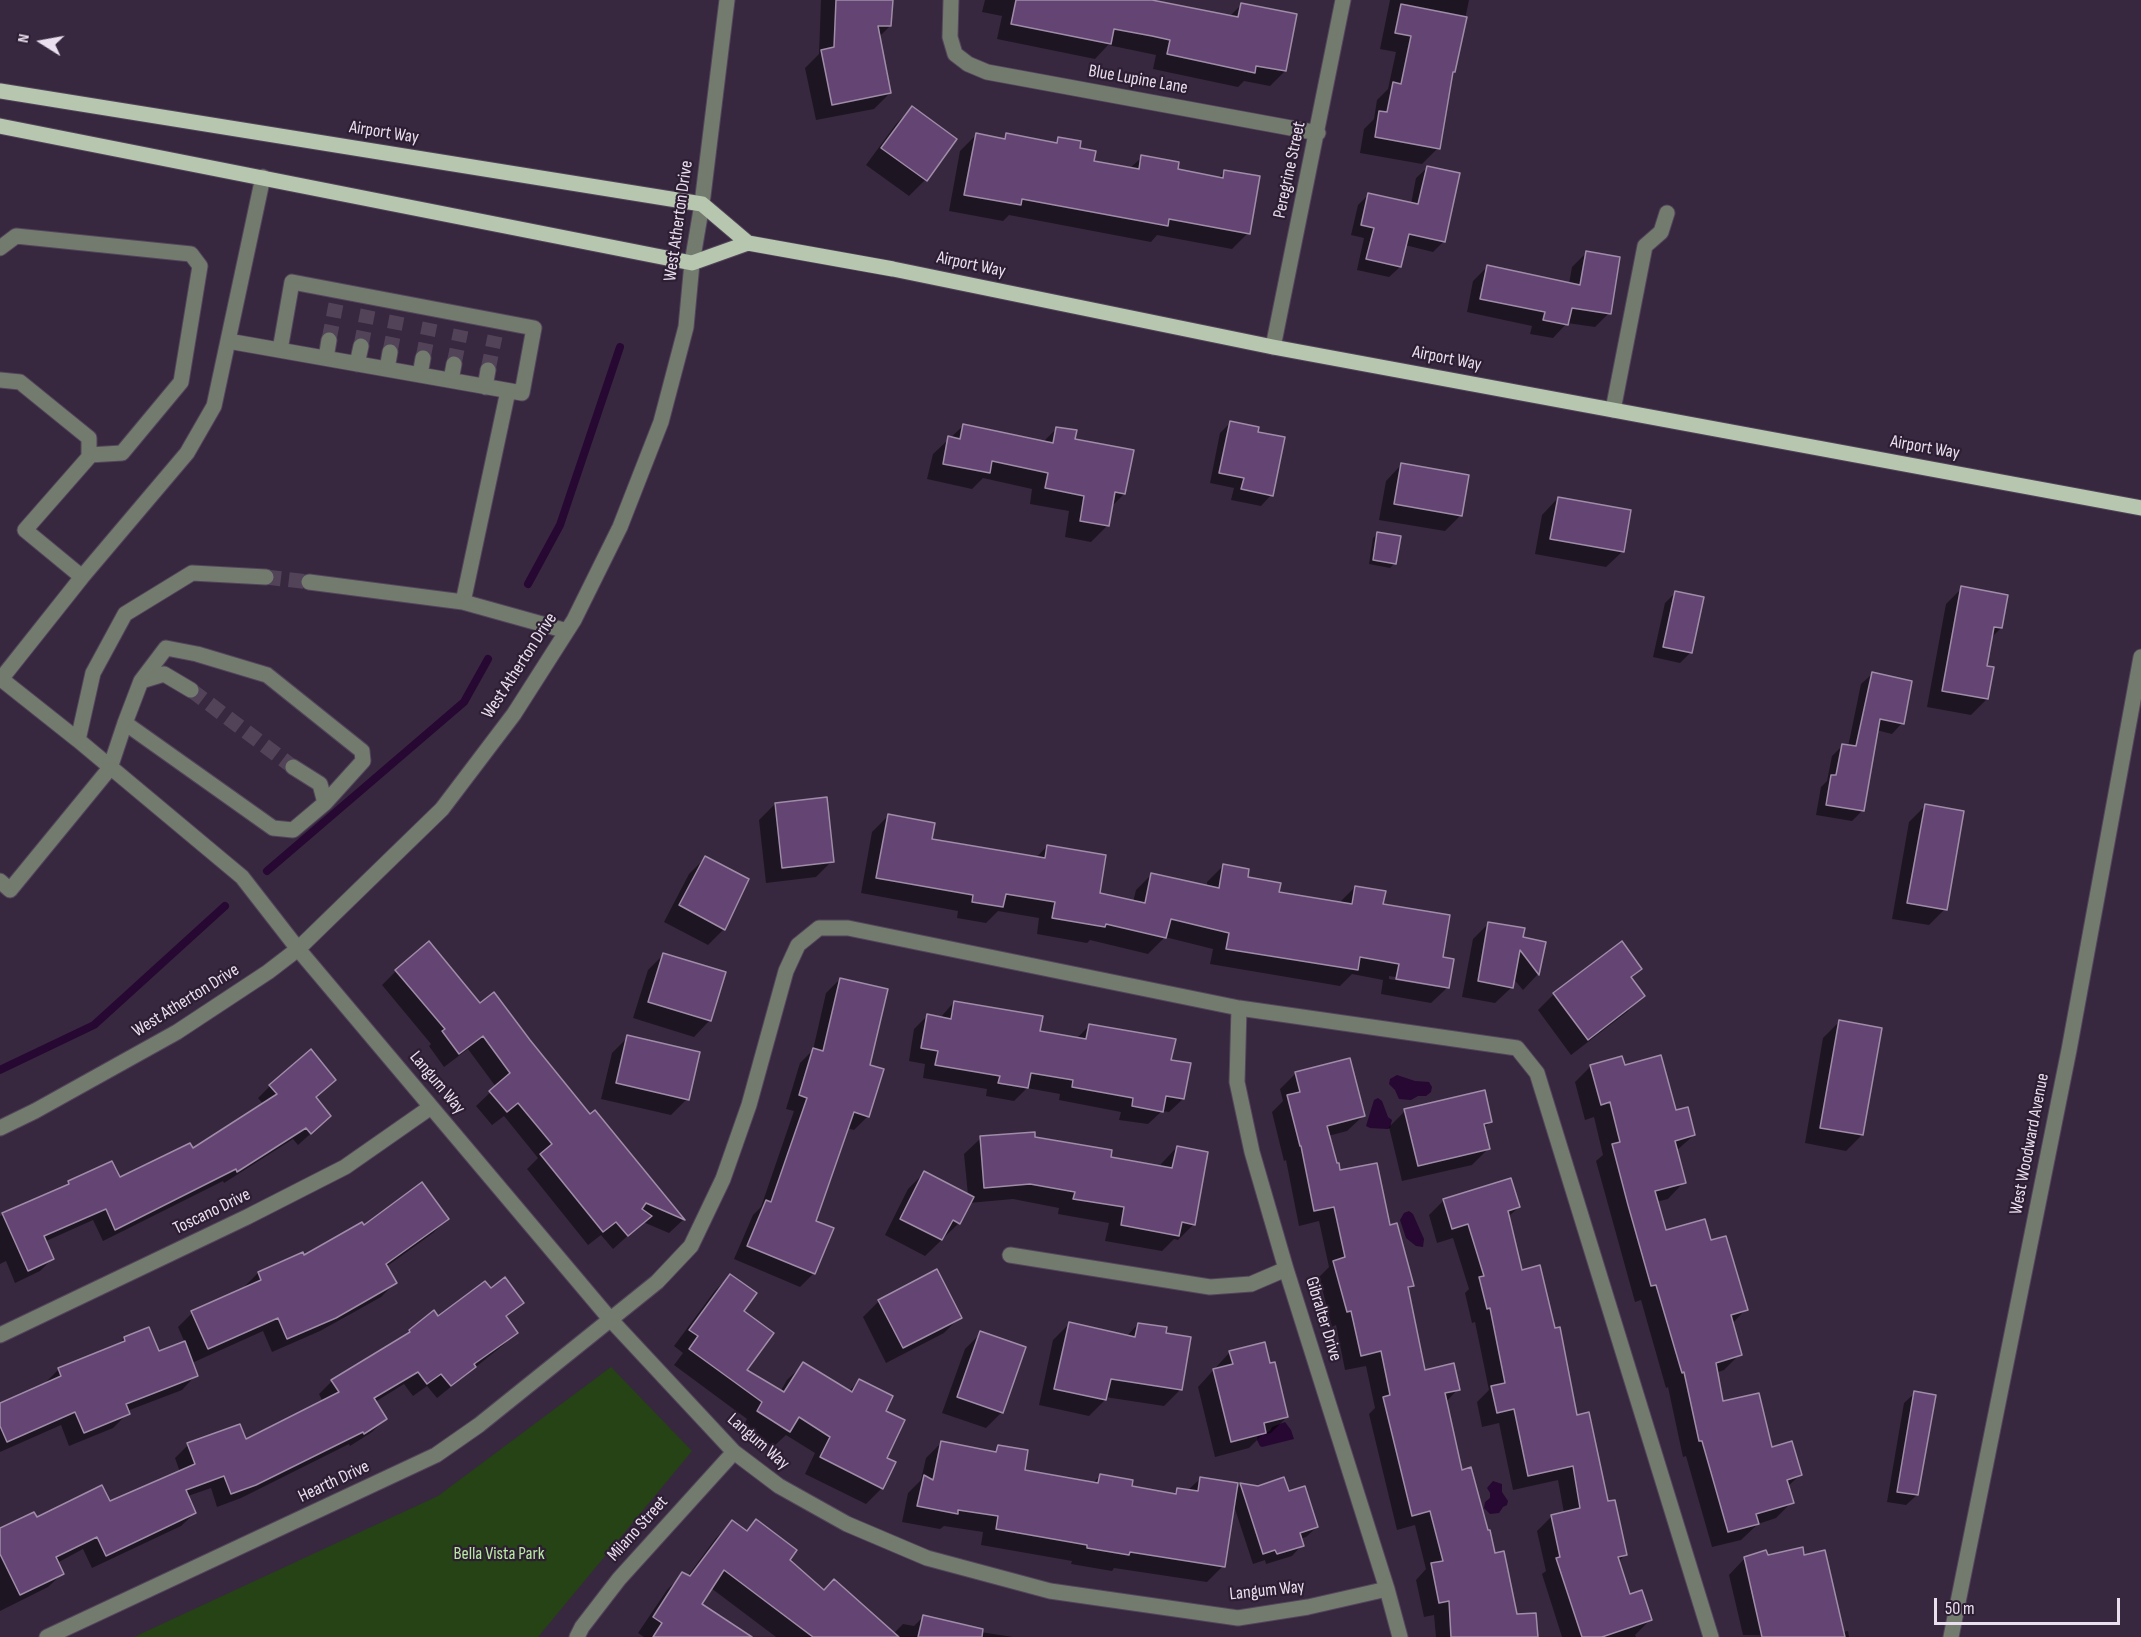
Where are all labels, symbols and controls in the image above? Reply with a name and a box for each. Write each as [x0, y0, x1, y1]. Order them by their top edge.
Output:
north arrow [12, 12, 72, 72]
text: N [14, 32, 34, 44]
street label: Blue Lupine Lane [1087, 61, 1189, 99]
street label: Airport Way [348, 117, 420, 149]
street label: Peregrine Street [1269, 120, 1311, 220]
street label: West Atherton Drive [660, 159, 698, 283]
street label: Airport Way [935, 247, 1007, 283]
street label: Airport Way [1411, 342, 1483, 376]
street label: Airport Way [1889, 431, 1961, 465]
street label: West Atherton Drive [478, 609, 562, 723]
street label: West Atherton Drive [129, 960, 243, 1042]
street label: Langum Way [404, 1047, 470, 1119]
street label: West Woodward Avenue [2006, 1072, 2054, 1216]
street label: Toscano Drive [170, 1184, 254, 1240]
street label: Gibralter Drive [1300, 1274, 1346, 1364]
street label: Langum Way [722, 1409, 794, 1475]
street label: Hearth Drive [295, 1456, 373, 1508]
street label: Milano Street [603, 1492, 673, 1566]
park label: Bella Vista Park [453, 1543, 545, 1565]
street label: Langum Way [1228, 1576, 1306, 1606]
scale bar [1937, 1586, 2123, 1624]
text: 50 m [1945, 1598, 1975, 1619]

